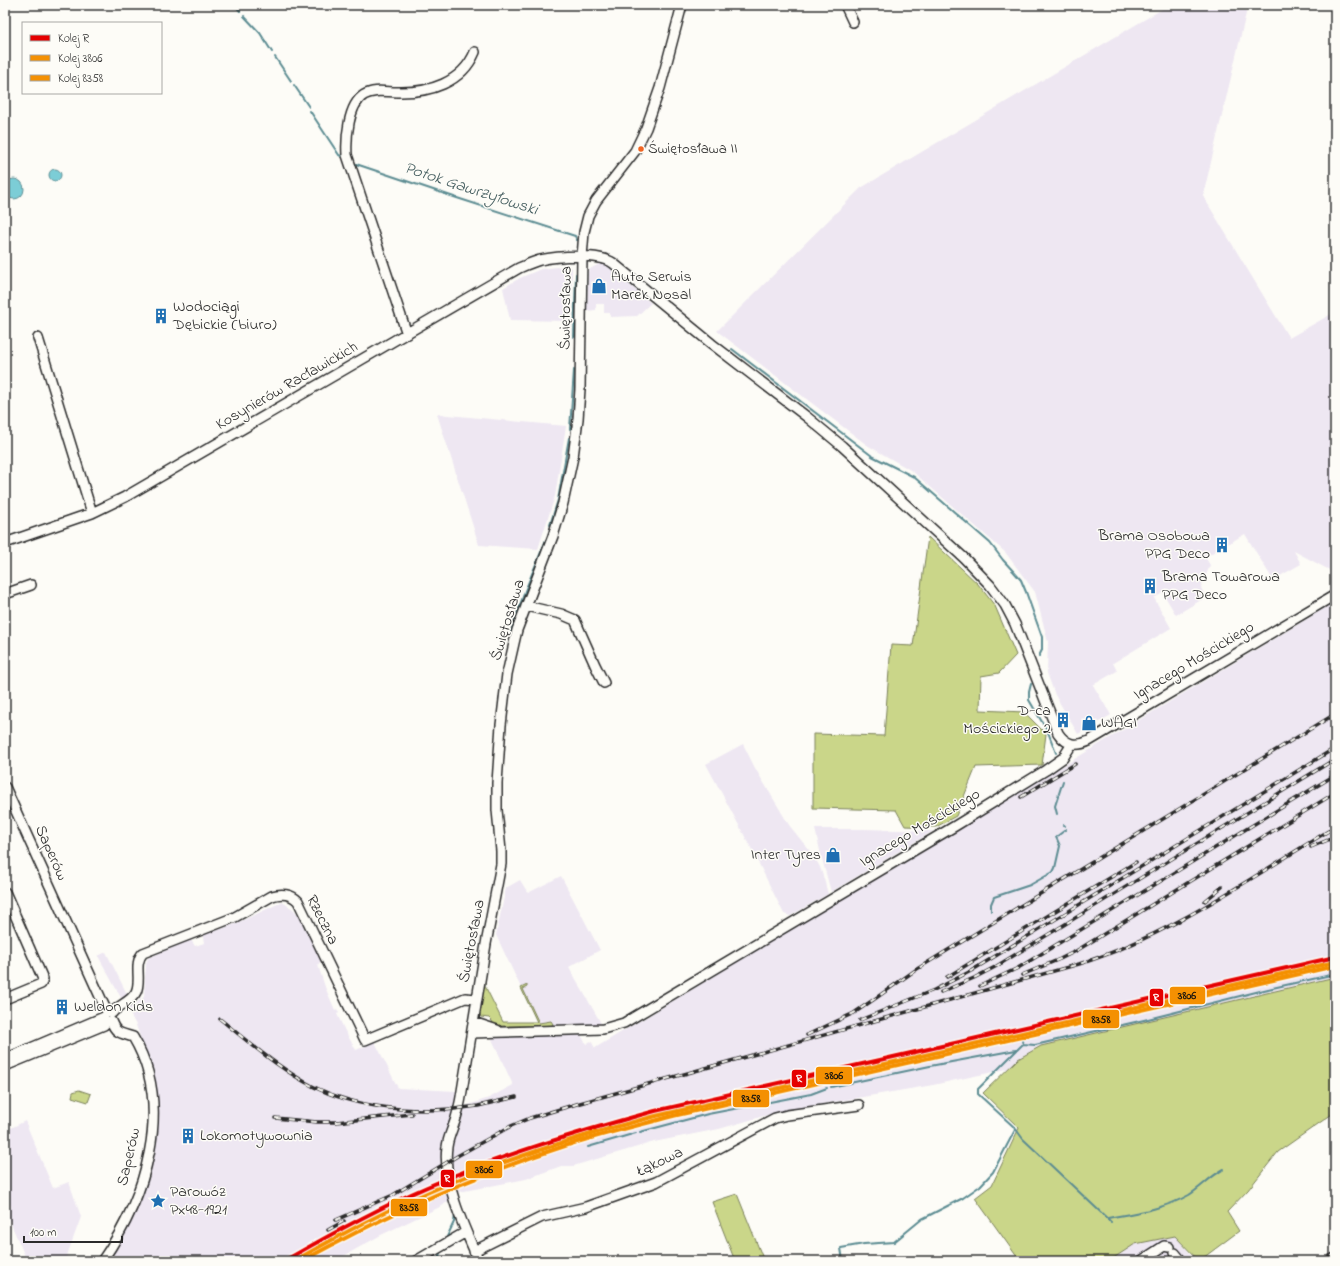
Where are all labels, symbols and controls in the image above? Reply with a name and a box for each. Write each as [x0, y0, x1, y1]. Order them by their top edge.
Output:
legend [22, 22, 162, 94]
text: Kolej R [58, 30, 89, 48]
text: Kolej 3806 [58, 50, 103, 68]
text: Kolej 8358 [58, 70, 104, 88]
place label: Świętosława II [648, 138, 738, 160]
marker: Świętosława II [636, 144, 646, 154]
water label: Potok Gawrzyłowski [401, 156, 543, 224]
place label: Auto Serwis Marek Nosal [611, 265, 692, 307]
street label: Świętosława [553, 266, 579, 350]
shop icon: Auto Serwis Marek Nosal [590, 277, 608, 295]
place label: Wodociągi Dębickie (biuro) [172, 295, 277, 337]
building icon: Wodociągi Dębickie (biuro) [152, 307, 170, 325]
street label: Kosynierów Racławickich [211, 335, 363, 437]
place label: Brama Osobowa PPG Deco [1097, 524, 1210, 566]
building icon: Brama Osobowa PPG Deco [1213, 536, 1231, 554]
place label: Brama Towarowa PPG Deco [1161, 565, 1280, 607]
street label: Świętosława [484, 576, 532, 664]
building icon: Brama Towarowa PPG Deco [1141, 577, 1159, 595]
street label: Ignacego Mościckiego [1129, 615, 1259, 707]
place label: D-ca Mościckiego 2 [963, 699, 1051, 741]
building icon: D-ca Mościckiego 2 [1054, 711, 1072, 729]
place label: WAGI [1101, 711, 1137, 735]
shop icon: WAGI [1080, 714, 1098, 732]
street label: Ignacego Mościckiego [855, 782, 985, 874]
street label: Saperów [28, 821, 74, 885]
place label: Inter Tyres [751, 843, 821, 867]
shop icon: Inter Tyres [824, 846, 842, 864]
street label: Rzeczna [299, 891, 345, 949]
street label: Świętosława [452, 897, 492, 985]
line badge: 3806 [1169, 986, 1206, 1005]
line badge: R [1149, 988, 1164, 1007]
text: 3806 [1177, 988, 1196, 1004]
text: R [1152, 990, 1160, 1006]
place label: Weldon Kids [74, 995, 153, 1019]
building icon: Weldon Kids [53, 998, 71, 1016]
line badge: 8358 [1082, 1009, 1120, 1029]
text: 8358 [1090, 1012, 1111, 1028]
line badge: 3806 [815, 1066, 853, 1085]
text: 3806 [824, 1068, 843, 1084]
line badge: R [791, 1069, 807, 1088]
text: R [795, 1071, 803, 1087]
line badge: 8358 [732, 1089, 770, 1108]
text: 8358 [740, 1091, 761, 1107]
place label: Lokomotywownia [200, 1124, 313, 1148]
street label: Saperów [111, 1126, 147, 1188]
building icon: Lokomotywownia [179, 1127, 197, 1145]
street label: Łąkowa [632, 1140, 687, 1184]
line badge: 3806 [465, 1160, 503, 1179]
text: 3806 [474, 1162, 493, 1178]
line badge: R [440, 1169, 455, 1188]
text: R [443, 1171, 451, 1187]
place label: Parowóz Px48-1921 [170, 1180, 227, 1222]
place icon: Parowóz Px48-1921 [149, 1192, 167, 1210]
line badge: 8358 [390, 1198, 428, 1217]
text: 8358 [398, 1200, 419, 1216]
scale bar [24, 1218, 122, 1244]
text: 100 m [30, 1224, 57, 1242]

